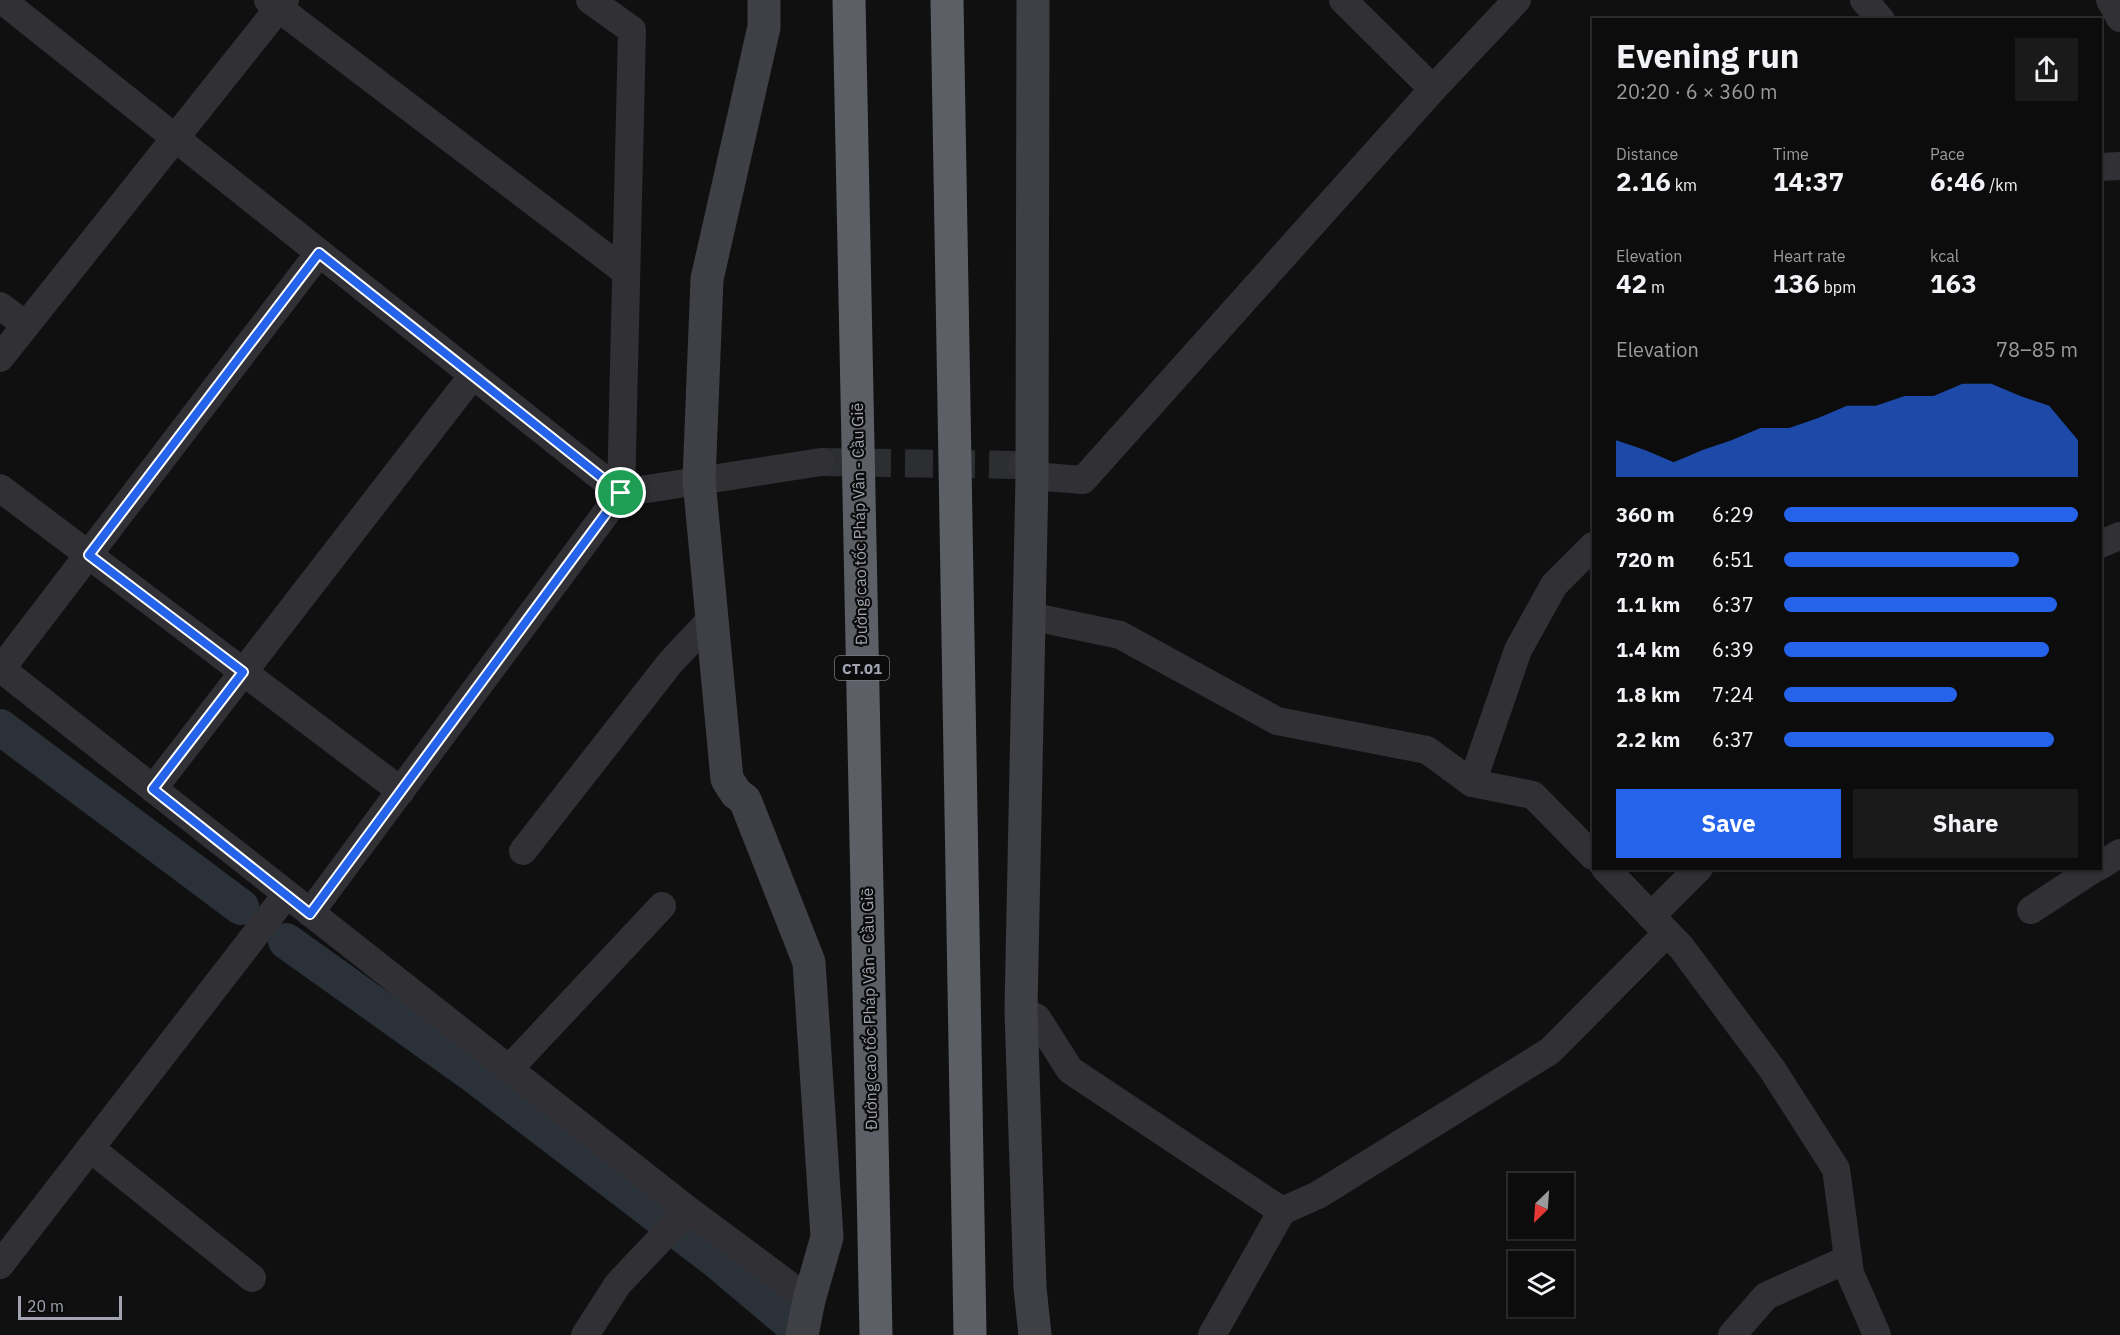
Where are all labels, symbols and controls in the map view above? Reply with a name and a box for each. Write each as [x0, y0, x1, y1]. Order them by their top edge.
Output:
text: Evening run [1616, 34, 1800, 77]
button: share [2015, 38, 2078, 101]
text: 20:20 · 6 × 360 m [1616, 78, 1777, 105]
text: Distance [1616, 144, 1678, 164]
text: Time [1773, 144, 1809, 164]
text: Pace [1930, 144, 1965, 164]
text: 2.16 [1616, 164, 1671, 198]
text: 14:37 [1773, 164, 1844, 198]
text: 6:46 [1930, 164, 1985, 198]
text: km [1671, 175, 1697, 195]
text: /km [1985, 175, 2018, 195]
text: Elevation [1616, 246, 1682, 266]
text: Heart rate [1773, 246, 1846, 266]
text: kcal [1930, 246, 1959, 266]
text: 42 [1616, 266, 1647, 300]
text: 136 [1773, 266, 1820, 300]
text: 163 [1930, 266, 1977, 300]
text: m [1647, 277, 1665, 297]
text: bpm [1820, 277, 1856, 297]
text: Elevation [1616, 336, 1699, 363]
text: 78–85 m [1996, 336, 2078, 363]
street label: Đường cao tốc Pháp Vân - Cầu Giẽ [847, 402, 871, 645]
pin [595, 467, 646, 518]
icon: arrive [604, 476, 637, 509]
text: 360 m [1616, 501, 1675, 528]
text: 6:29 [1712, 501, 1754, 528]
text: 720 m [1616, 546, 1675, 573]
text: 6:51 [1712, 546, 1754, 573]
text: 1.1 km [1616, 591, 1680, 618]
text: 6:37 [1712, 591, 1754, 618]
text: 1.4 km [1616, 636, 1680, 663]
text: 6:39 [1712, 636, 1754, 663]
road number: CT.01 [835, 656, 889, 680]
text: 1.8 km [1616, 681, 1680, 708]
text: 7:24 [1712, 681, 1754, 708]
text: 2.2 km [1616, 726, 1680, 753]
text: 6:37 [1712, 726, 1754, 753]
button: Save [1616, 789, 1841, 858]
button: Share [1853, 789, 2078, 858]
street label: Đường cao tốc Pháp Vân - Cầu Giẽ [857, 887, 881, 1130]
north arrow [1508, 1173, 1574, 1239]
map controls [1508, 1173, 1574, 1317]
button: layers [1508, 1251, 1574, 1317]
scale bar [18, 1293, 122, 1320]
text: 20 m [27, 1296, 64, 1316]

